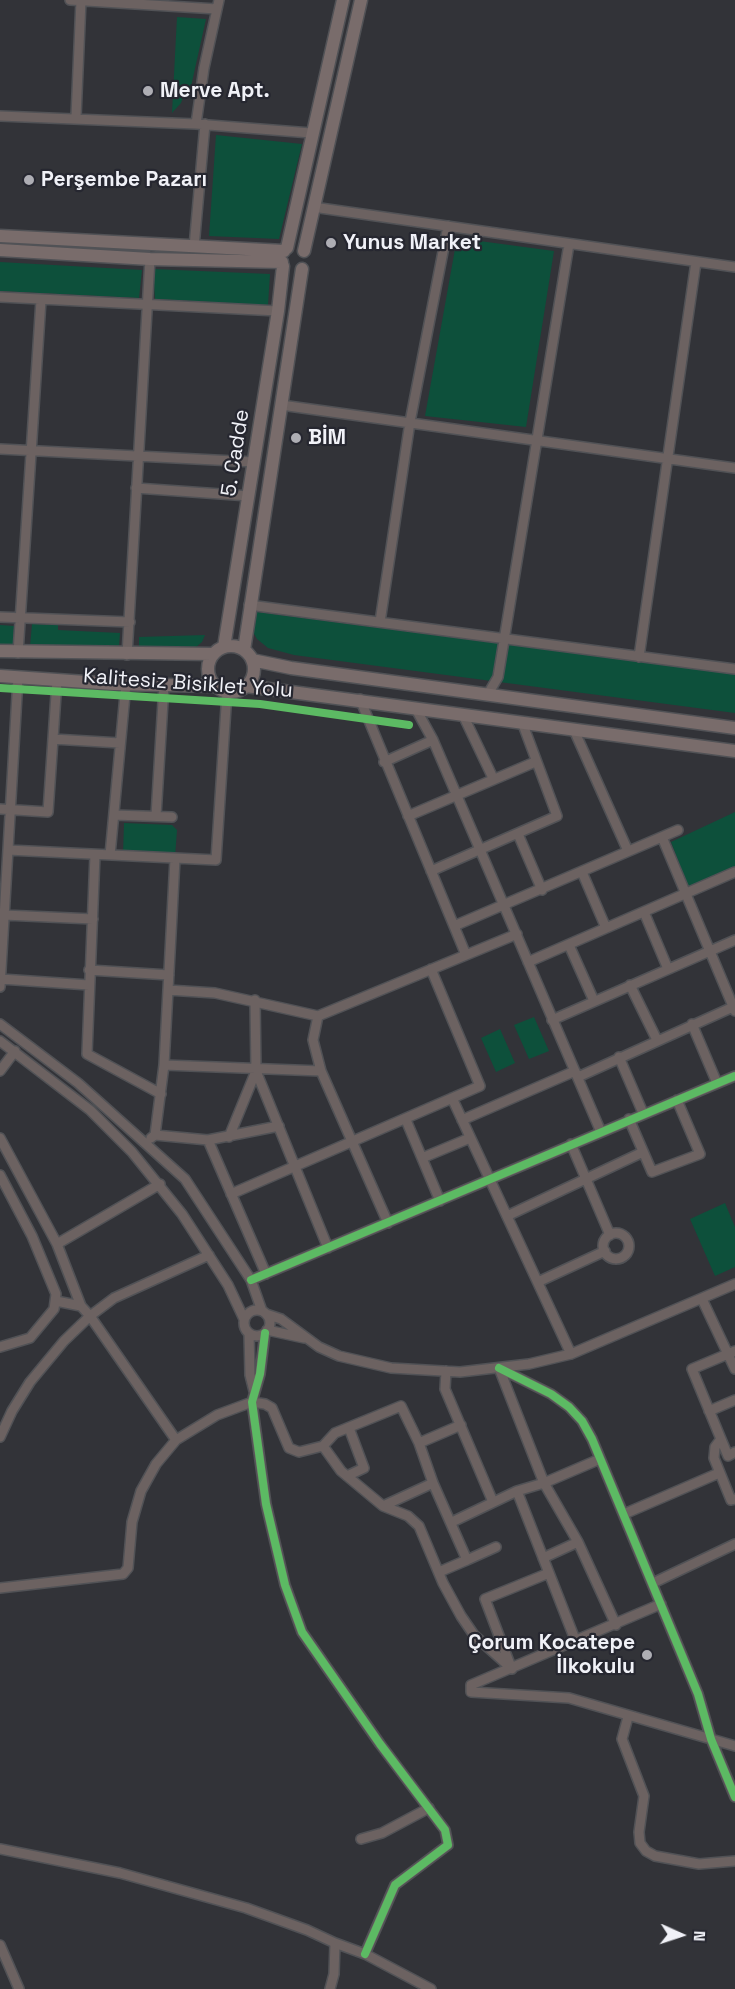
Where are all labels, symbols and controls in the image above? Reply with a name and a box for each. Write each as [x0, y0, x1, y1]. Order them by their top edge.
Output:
place label: Merve Apt. [160, 78, 270, 104]
marker: Merve Apt. [141, 84, 155, 98]
place label: Perşembe Pazarı [41, 167, 207, 193]
marker: Perşembe Pazarı [22, 173, 36, 187]
place label: Yunus Market [343, 230, 481, 256]
marker: Yunus Market [324, 236, 338, 250]
street label: 5. Cadde [217, 408, 255, 498]
place label: BİM [308, 425, 346, 451]
marker: BİM [289, 431, 303, 445]
street label: Kalitesiz Bisiklet Yolu [82, 664, 294, 704]
place label: Çorum Kocatepe İlkokulu [468, 1630, 635, 1680]
marker: Çorum Kocatepe İlkokulu [640, 1648, 654, 1662]
north arrow [651, 1905, 711, 1965]
text: N [689, 1930, 710, 1942]

